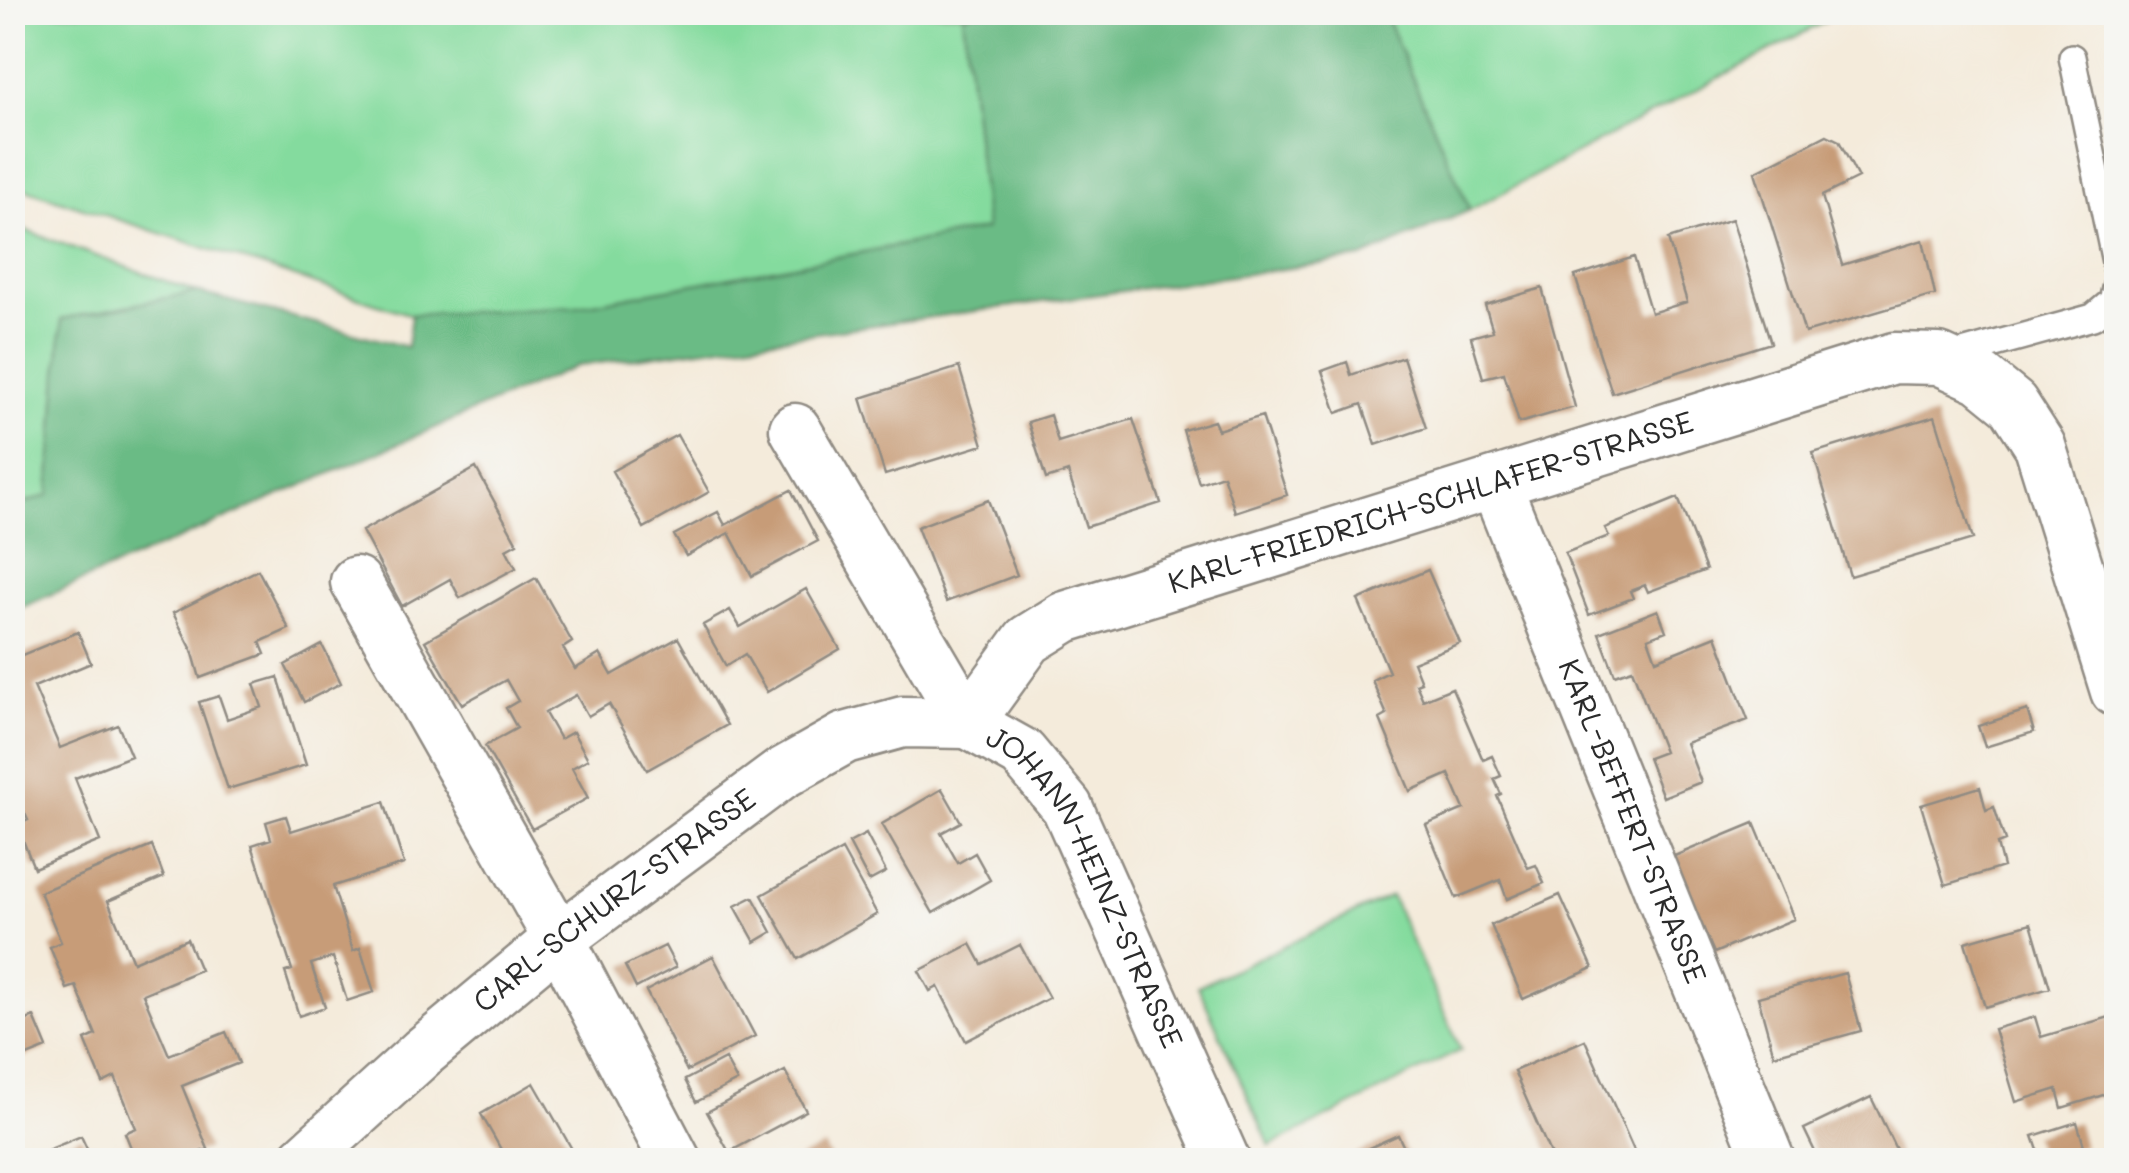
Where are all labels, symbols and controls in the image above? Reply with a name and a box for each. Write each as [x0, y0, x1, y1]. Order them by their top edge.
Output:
street label: KARL-FRIEDRICH-SCHLAFER-STRASSE [1163, 400, 1698, 602]
street label: KARL-BEFFERT-STRASSE [1550, 652, 1717, 989]
street label: JOHANN-HEINZ-STRASSE [980, 715, 1194, 1054]
street label: CARL-SCHURZ-STRASSE [464, 778, 763, 1020]

